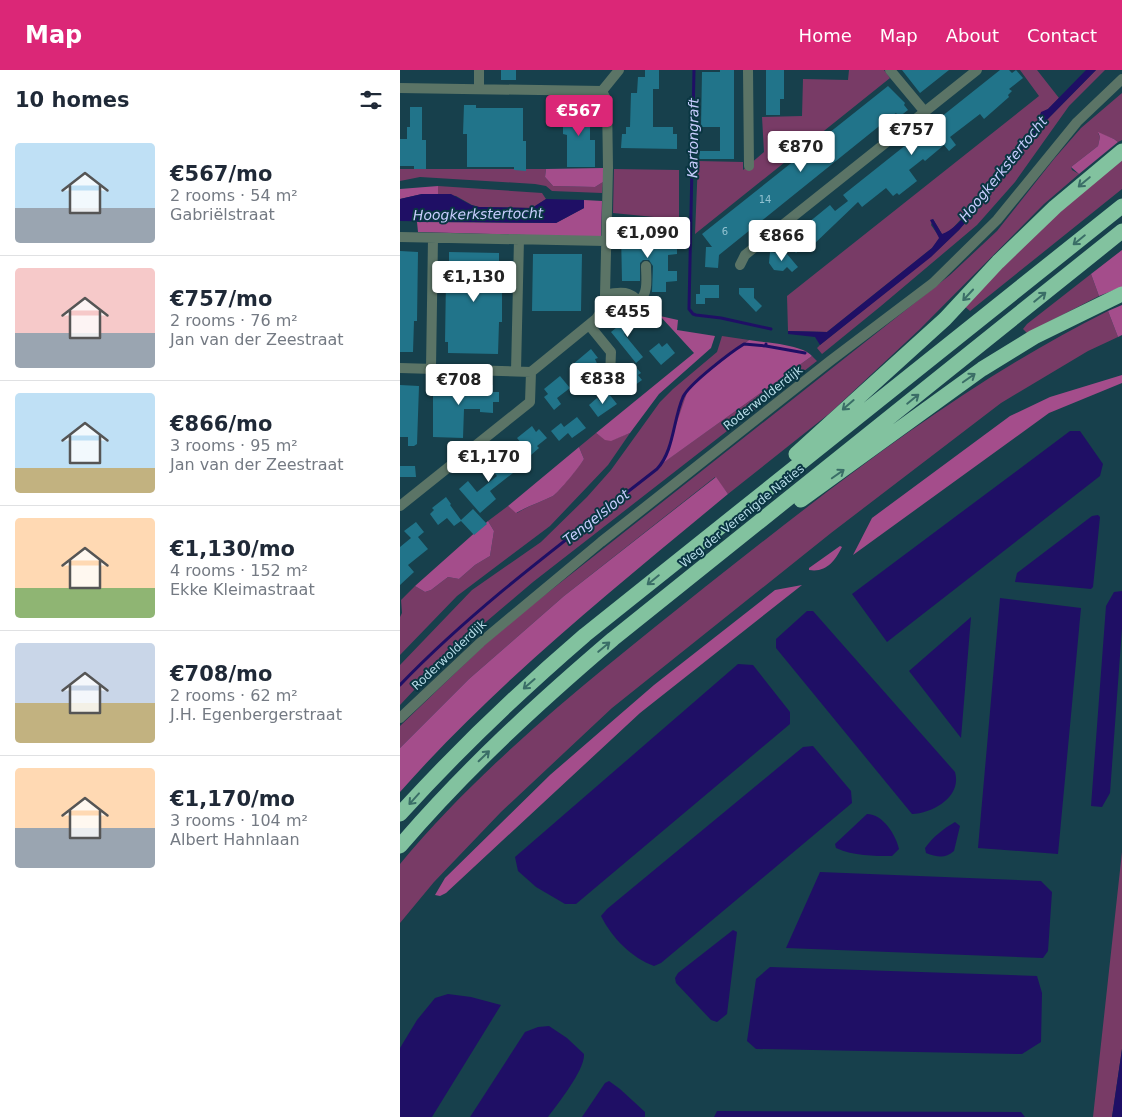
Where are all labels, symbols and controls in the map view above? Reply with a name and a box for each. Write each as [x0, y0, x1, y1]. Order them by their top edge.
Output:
text: Map [25, 21, 82, 49]
text: Home [799, 25, 852, 46]
text: Map [880, 25, 918, 46]
text: About [946, 25, 999, 46]
text: Contact [1027, 25, 1097, 46]
icon: filters [357, 86, 385, 114]
text: 10 homes [15, 88, 130, 112]
pin: €567 [549, 94, 609, 137]
water label: Kartongraft [684, 98, 702, 178]
text: €567 [557, 101, 601, 120]
water label: Hoogkerkstertocht [956, 113, 1051, 225]
pin: €757 [882, 114, 942, 156]
text: €757 [890, 120, 934, 139]
pin: €870 [771, 131, 831, 173]
text: €870 [779, 137, 823, 156]
text: €567/mo [170, 162, 272, 186]
icon: home [55, 163, 115, 223]
one-way arrow [1078, 177, 1091, 188]
text: 2 rooms · 54 m² [170, 186, 298, 205]
house number: 14 [759, 194, 771, 205]
text: Gabriëlstraat [170, 205, 275, 224]
water label: Hoogkerkstertocht [413, 205, 544, 223]
pin: €1,090 [607, 216, 689, 259]
pin: €866 [752, 220, 812, 262]
text: €1,090 [617, 223, 679, 242]
house number: 6 [722, 226, 728, 237]
text: €866 [760, 226, 804, 245]
one-way arrow [1072, 235, 1085, 246]
pin: €1,130 [433, 260, 515, 303]
text: €1,130 [443, 267, 505, 286]
text: €757/mo [170, 287, 272, 311]
icon: home [55, 288, 115, 348]
one-way arrow [962, 289, 974, 302]
one-way arrow [1033, 292, 1046, 303]
pin: €455 [598, 296, 658, 338]
text: €455 [606, 302, 650, 321]
text: 2 rooms · 76 m² [170, 311, 298, 330]
text: Jan van der Zeestraat [170, 330, 344, 349]
pin: €838 [573, 362, 633, 405]
street label: Roderwolderdijk [721, 363, 805, 433]
pin: €708 [429, 364, 489, 406]
text: €838 [581, 369, 625, 388]
text: €708 [437, 370, 481, 389]
one-way arrow [962, 373, 976, 383]
one-way arrow [906, 393, 919, 404]
one-way arrow [842, 399, 855, 411]
text: €866/mo [170, 412, 272, 436]
icon: home [55, 413, 115, 473]
text: 3 rooms · 95 m² [170, 436, 298, 455]
pin: €1,170 [448, 440, 530, 483]
text: €1,170 [458, 447, 520, 466]
text: Jan van der Zeestraat [170, 455, 344, 474]
street label: Weg der Verenigde Naties [677, 462, 807, 570]
one-way arrow [831, 469, 845, 479]
water label: Tengelsloot [560, 486, 633, 548]
text: €1,130/mo [170, 537, 295, 561]
icon: home [55, 538, 115, 598]
text: 4 rooms · 152 m² [170, 561, 308, 580]
one-way arrow [647, 574, 660, 585]
text: Ekke Kleimastraat [170, 580, 315, 599]
street label: Roderwolderdijk [409, 617, 489, 693]
one-way arrow [597, 642, 610, 653]
text: €708/mo [170, 662, 272, 686]
icon: home [55, 663, 115, 723]
one-way arrow [522, 678, 535, 690]
text: 2 rooms · 62 m² [170, 686, 298, 705]
text: J.H. Egenbergerstraat [170, 705, 342, 724]
one-way arrow [477, 750, 490, 762]
text: €1,170/mo [170, 787, 295, 811]
icon: home [55, 788, 115, 848]
one-way arrow [408, 792, 419, 805]
text: 3 rooms · 104 m² [170, 811, 308, 830]
text: Albert Hahnlaan [170, 830, 300, 849]

